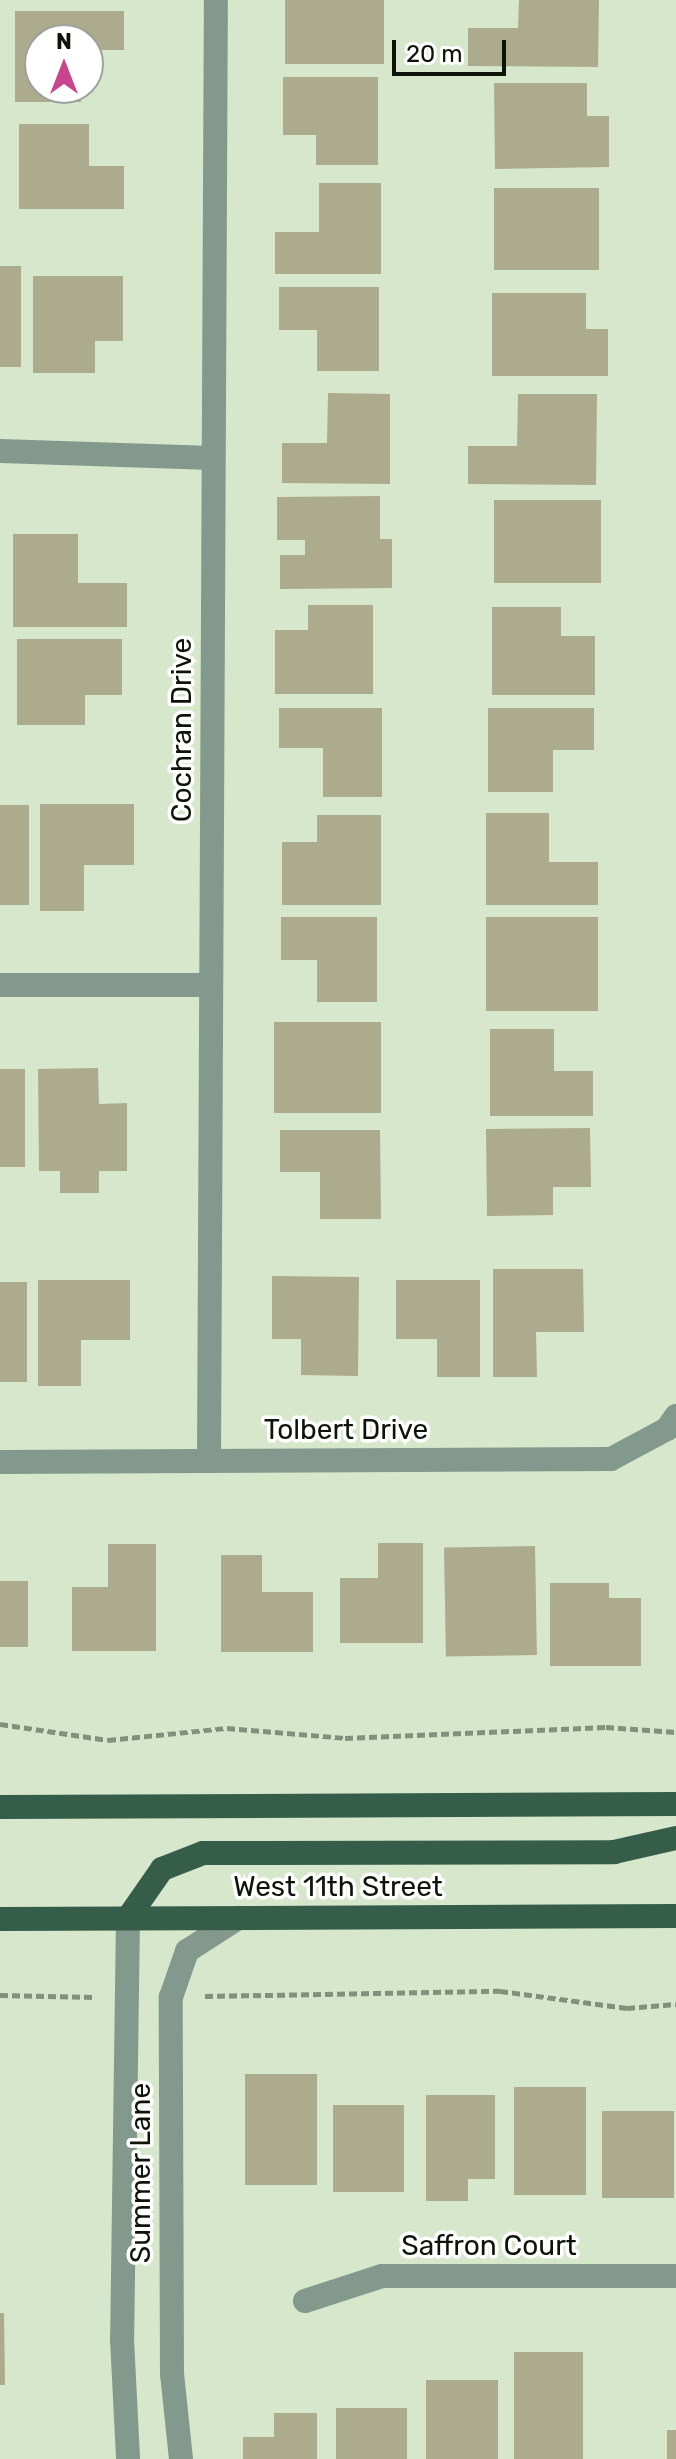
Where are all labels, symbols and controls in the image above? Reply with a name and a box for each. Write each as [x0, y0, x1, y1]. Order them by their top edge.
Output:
north arrow [24, 24, 104, 104]
scale bar [396, 24, 510, 74]
text: N [56, 28, 72, 55]
text: 20 m [406, 40, 463, 68]
street label: Cochran Drive [165, 638, 199, 822]
street label: Tolbert Drive [264, 1413, 428, 1447]
street label: West 11th Street [233, 1870, 443, 1904]
street label: Summer Lane [124, 2082, 158, 2264]
street label: Saffron Court [401, 2229, 577, 2263]

